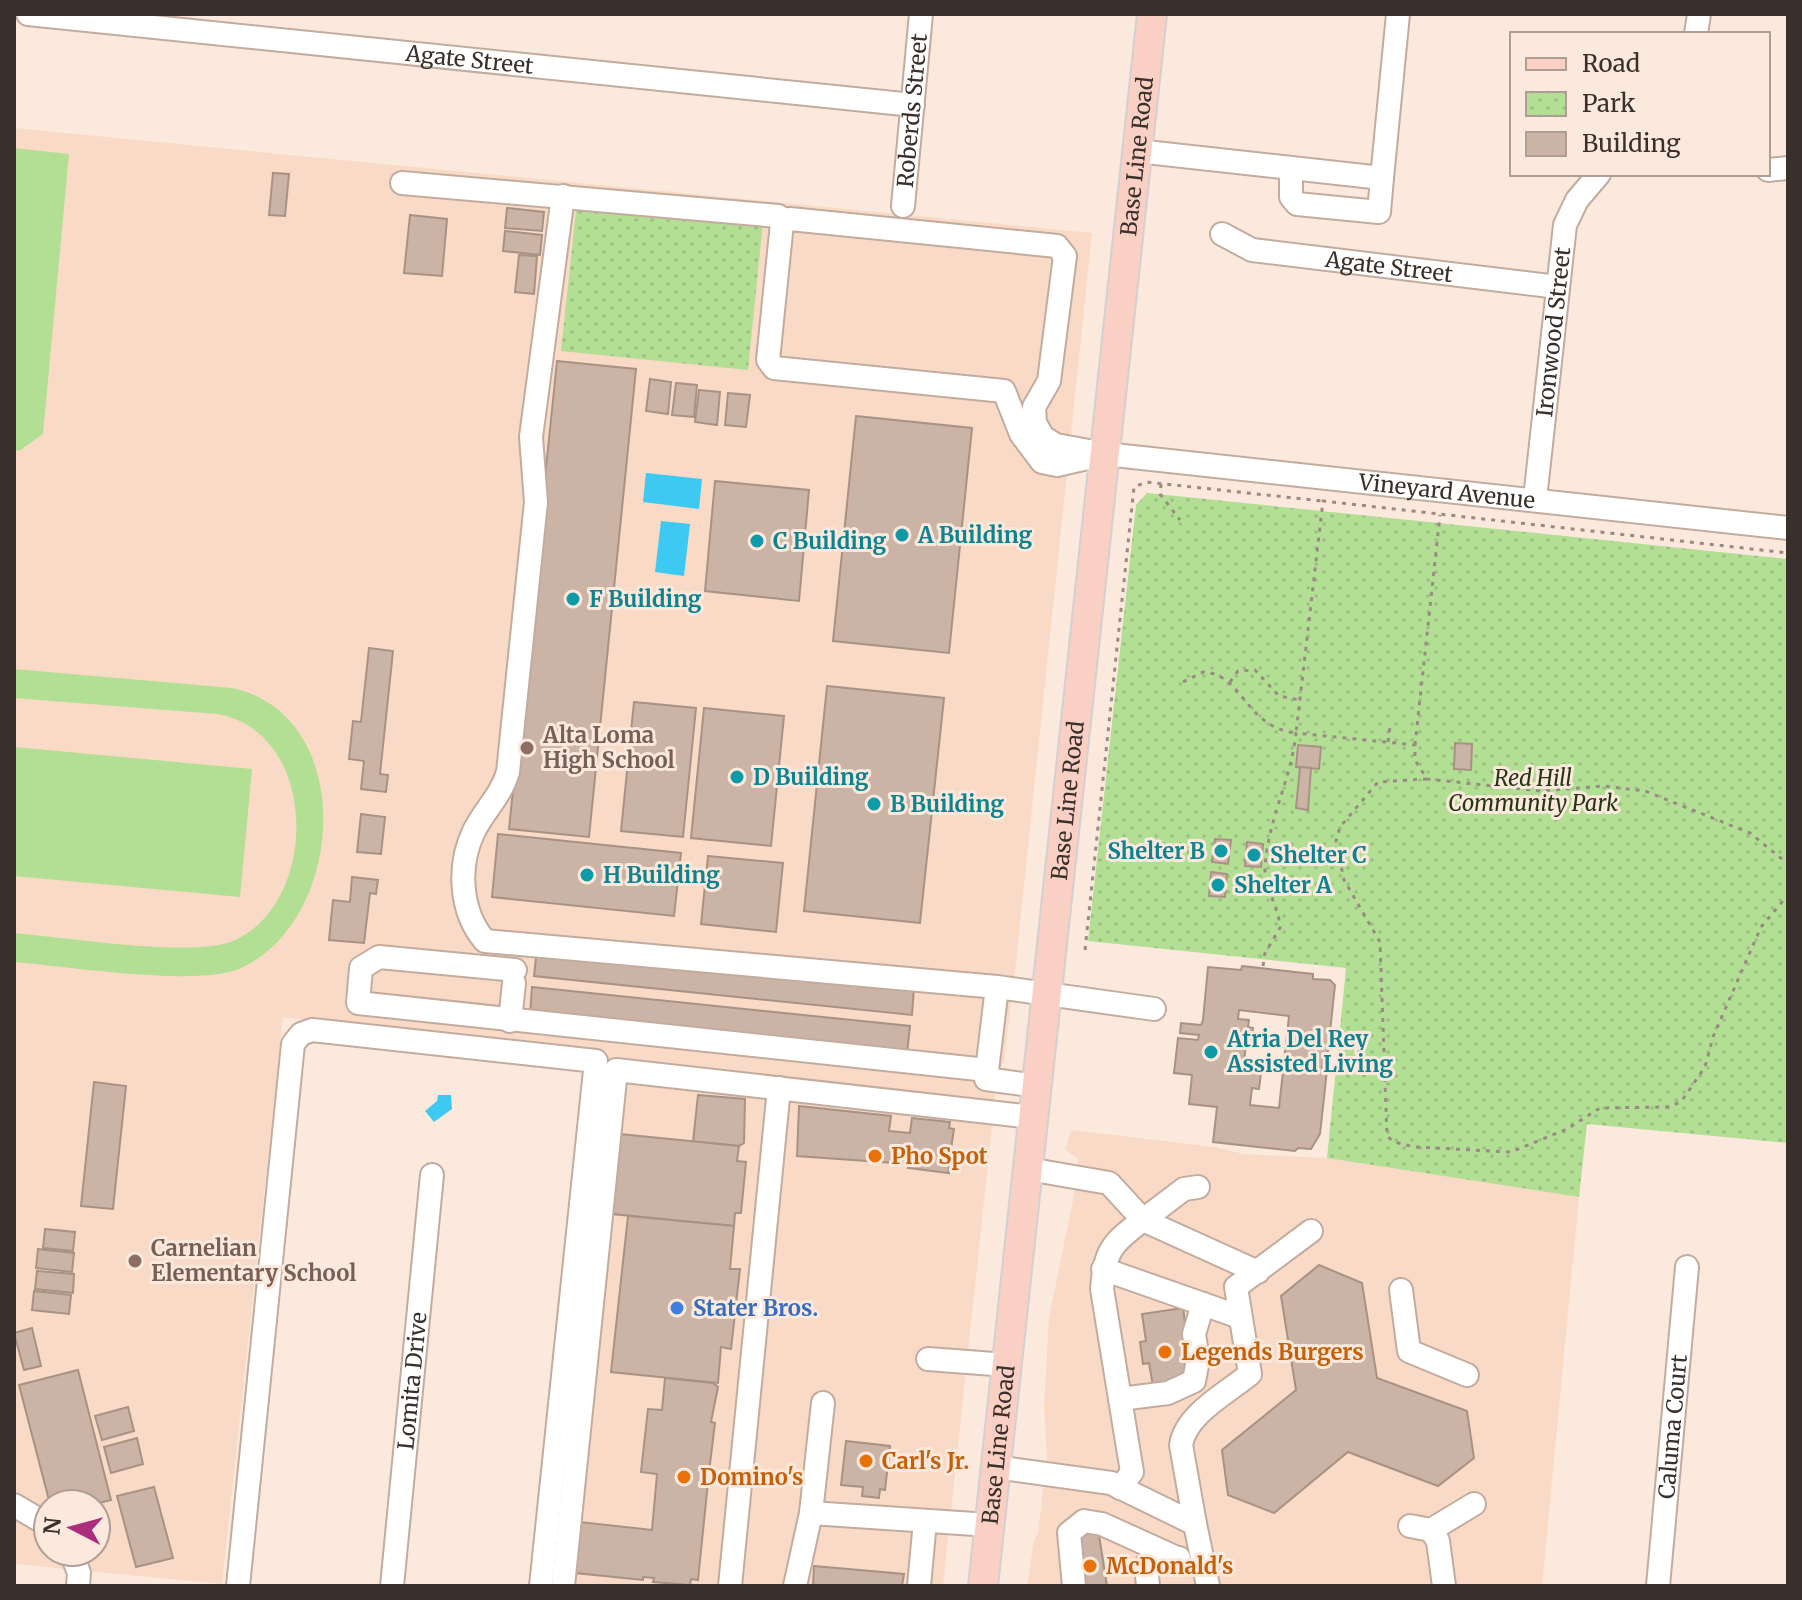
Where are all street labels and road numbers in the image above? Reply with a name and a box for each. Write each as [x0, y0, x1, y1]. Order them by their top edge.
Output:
street label: Roberds Street [891, 32, 933, 189]
street label: Agate Street [403, 39, 535, 80]
street label: Base Line Road [1114, 75, 1159, 237]
street label: Agate Street [1323, 245, 1455, 288]
street label: Ironwood Street [1530, 245, 1577, 418]
street label: Vineyard Avenue [1356, 467, 1537, 515]
street label: Base Line Road [1045, 719, 1090, 882]
street label: Lomita Drive [391, 1311, 433, 1451]
street label: Caluma Court [1652, 1353, 1693, 1500]
street label: Base Line Road [976, 1364, 1021, 1526]

